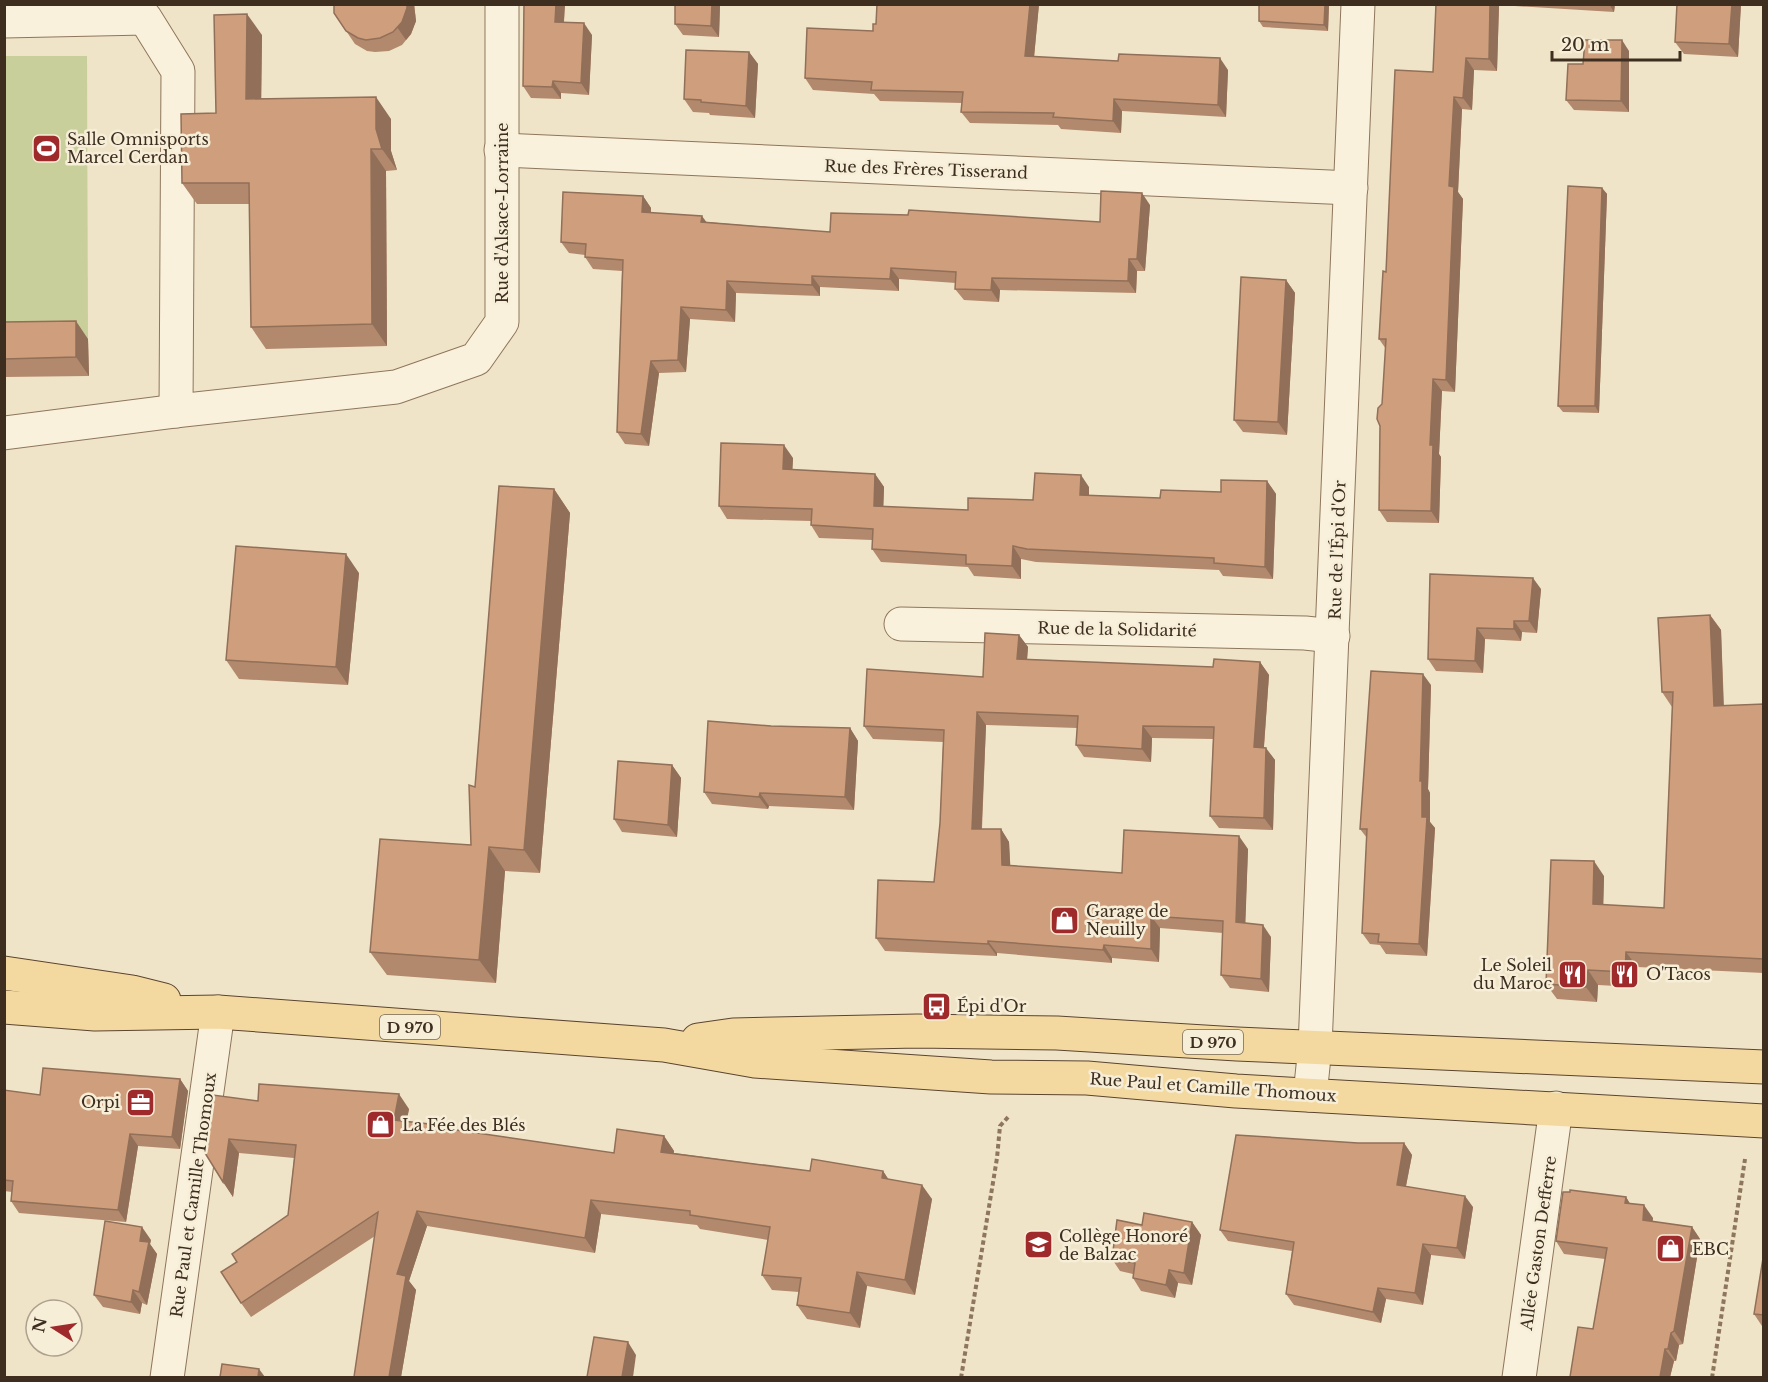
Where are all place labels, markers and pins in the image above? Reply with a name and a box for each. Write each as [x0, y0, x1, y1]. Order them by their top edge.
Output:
place label: Salle Omnisports Marcel Cerdan [67, 129, 209, 167]
sports icon: Salle Omnisports Marcel Cerdan [30, 132, 62, 164]
place label: Garage de Neuilly [1086, 901, 1169, 939]
shop icon: Garage de Neuilly [1049, 904, 1081, 936]
place label: Le Soleil du Maroc [1473, 955, 1552, 993]
restaurant icon: Le Soleil du Maroc [1557, 958, 1589, 990]
restaurant icon: O'Tacos [1609, 958, 1641, 990]
place label: O'Tacos [1646, 964, 1711, 984]
bus stop icon: Épi d'Or [920, 990, 952, 1022]
place label: Épi d'Or [957, 996, 1027, 1016]
office icon: Orpi [125, 1086, 157, 1118]
place label: Orpi [81, 1092, 121, 1112]
shop icon: La Fée des Blés [365, 1109, 397, 1141]
place label: La Fée des Blés [402, 1115, 526, 1135]
place label: Collège Honoré de Balzac [1059, 1226, 1188, 1264]
school or university icon: Collège Honoré de Balzac [1022, 1229, 1054, 1261]
shop icon: EBC [1655, 1233, 1687, 1265]
place label: EBC [1692, 1239, 1729, 1259]

